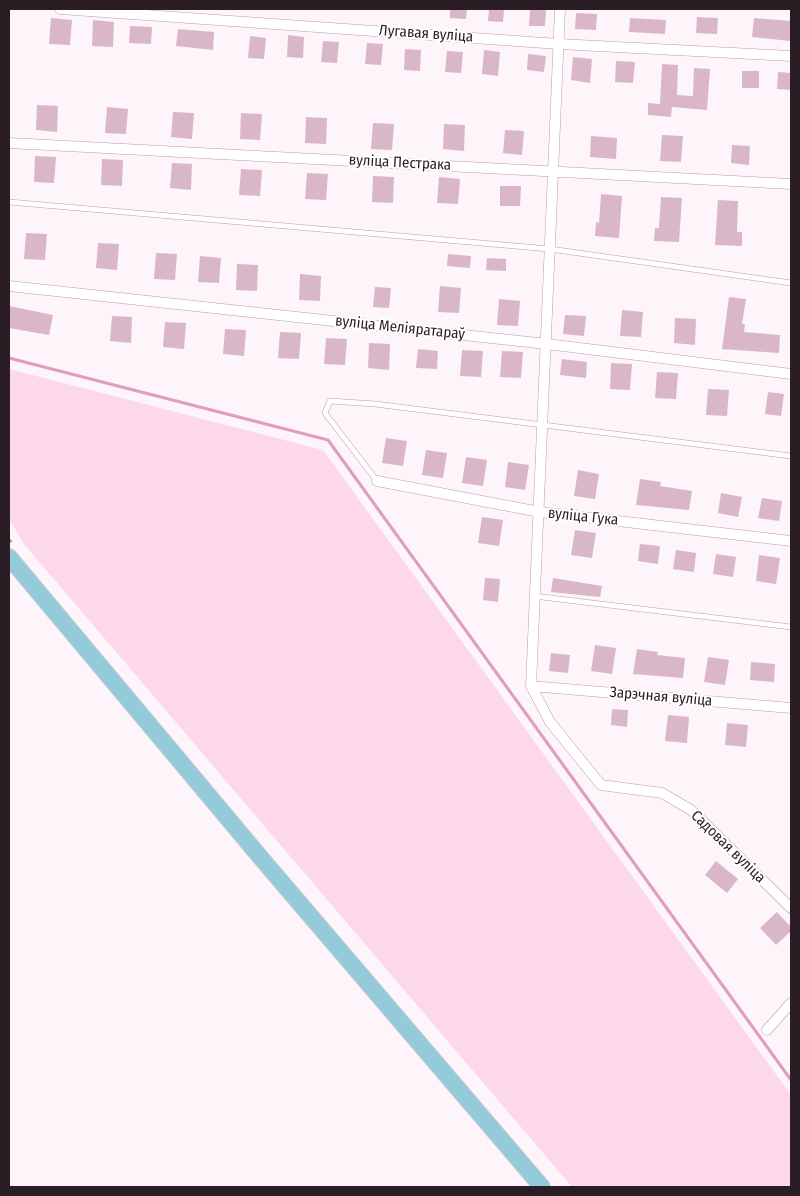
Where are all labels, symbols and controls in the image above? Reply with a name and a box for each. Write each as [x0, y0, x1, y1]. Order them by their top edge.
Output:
street label: Лугавая вуліца [378, 22, 474, 46]
street label: вуліца Пестрака [348, 151, 452, 175]
street label: вуліца Меліяратараў [334, 312, 466, 344]
street label: вуліца Гука [547, 504, 619, 530]
street label: Зарэчная вуліца [609, 684, 713, 710]
street label: Садовая вуліца [687, 807, 769, 887]

